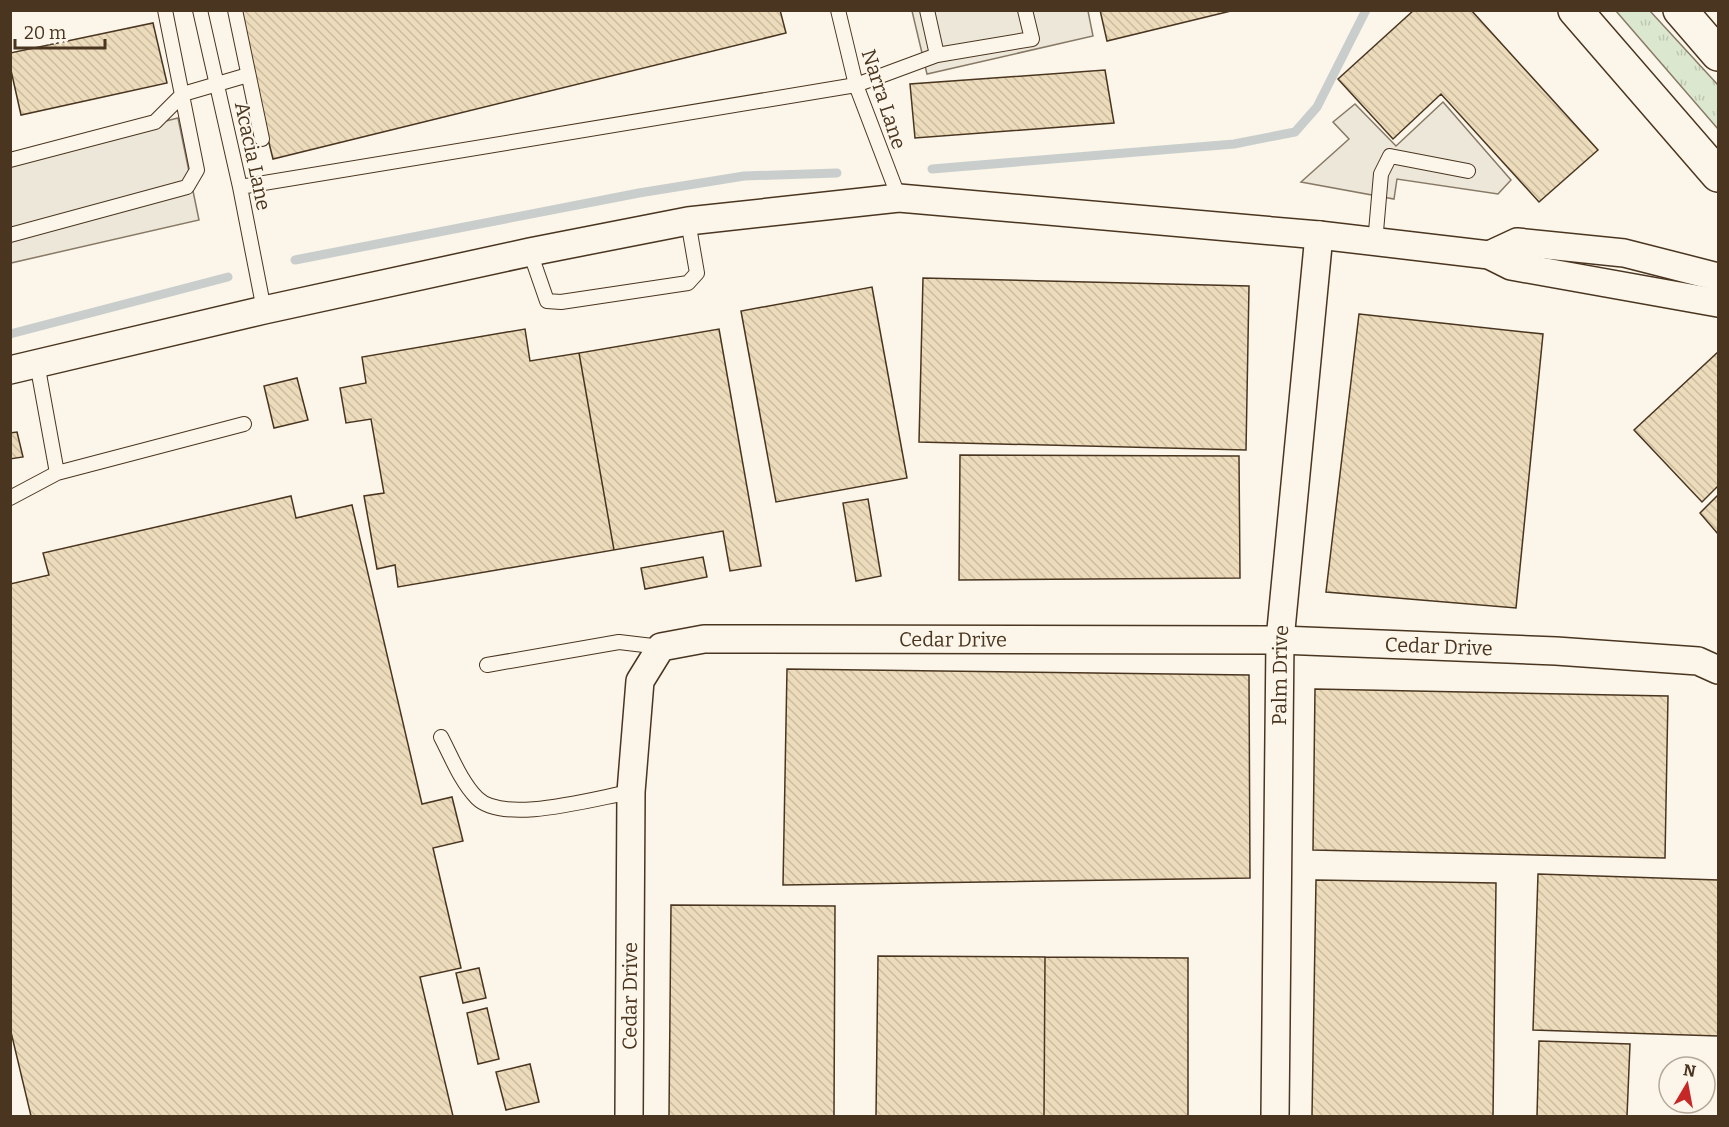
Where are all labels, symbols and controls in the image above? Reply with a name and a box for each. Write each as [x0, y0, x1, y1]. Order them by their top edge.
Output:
scale bar [15, 12, 105, 50]
text: 20 m [24, 22, 66, 44]
street label: Narra Lane [857, 46, 911, 152]
street label: Acacia Lane [230, 99, 276, 213]
street label: Palm Drive [1267, 624, 1293, 725]
street label: Cedar Drive [899, 627, 1007, 652]
street label: Cedar Drive [1384, 632, 1493, 660]
street label: Cedar Drive [617, 942, 642, 1050]
north arrow [1657, 1055, 1717, 1115]
text: N [1682, 1060, 1697, 1081]

